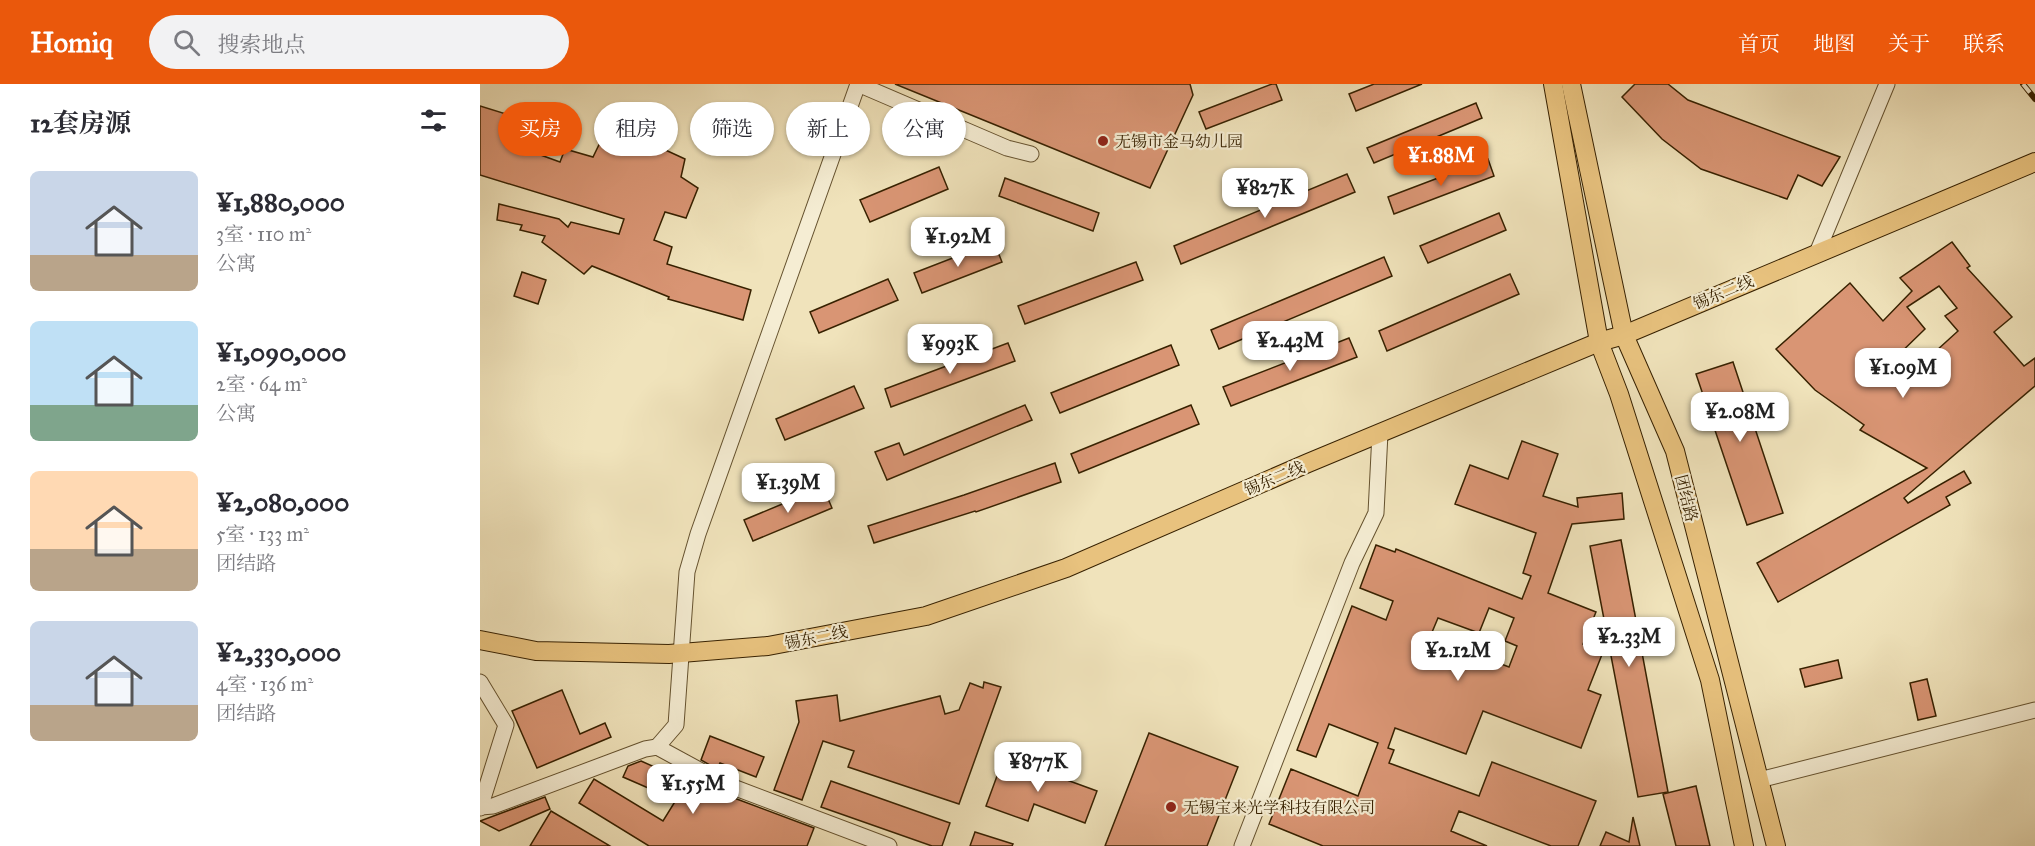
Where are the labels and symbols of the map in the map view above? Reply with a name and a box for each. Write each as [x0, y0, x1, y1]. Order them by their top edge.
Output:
place label: 无锡市金马幼儿园 [1115, 132, 1243, 151]
marker: 无锡市金马幼儿园 [1096, 134, 1110, 148]
pin: ¥1.88M [1392, 136, 1490, 187]
pin: ¥827K [1223, 168, 1307, 219]
pin: ¥1.92M [909, 217, 1007, 268]
street label: 锡东二线 [1690, 271, 1756, 314]
pin: ¥2.43M [1241, 321, 1339, 372]
pin: ¥993K [908, 324, 992, 375]
pin: ¥1.09M [1854, 348, 1952, 399]
pin: ¥2.08M [1691, 392, 1789, 443]
street label: 锡东二线 [1241, 457, 1307, 500]
pin: ¥1.39M [739, 463, 837, 514]
street label: 团结路 [1671, 473, 1702, 524]
pin: ¥2.33M [1580, 617, 1678, 668]
street label: 锡东二线 [783, 622, 849, 653]
pin: ¥2.12M [1409, 631, 1507, 682]
pin: ¥877K [996, 742, 1080, 793]
pin: ¥1.55M [644, 764, 742, 815]
place label: 无锡宝来光学科技有限公司 [1183, 798, 1375, 817]
marker: 无锡宝来光学科技有限公司 [1164, 800, 1178, 814]

